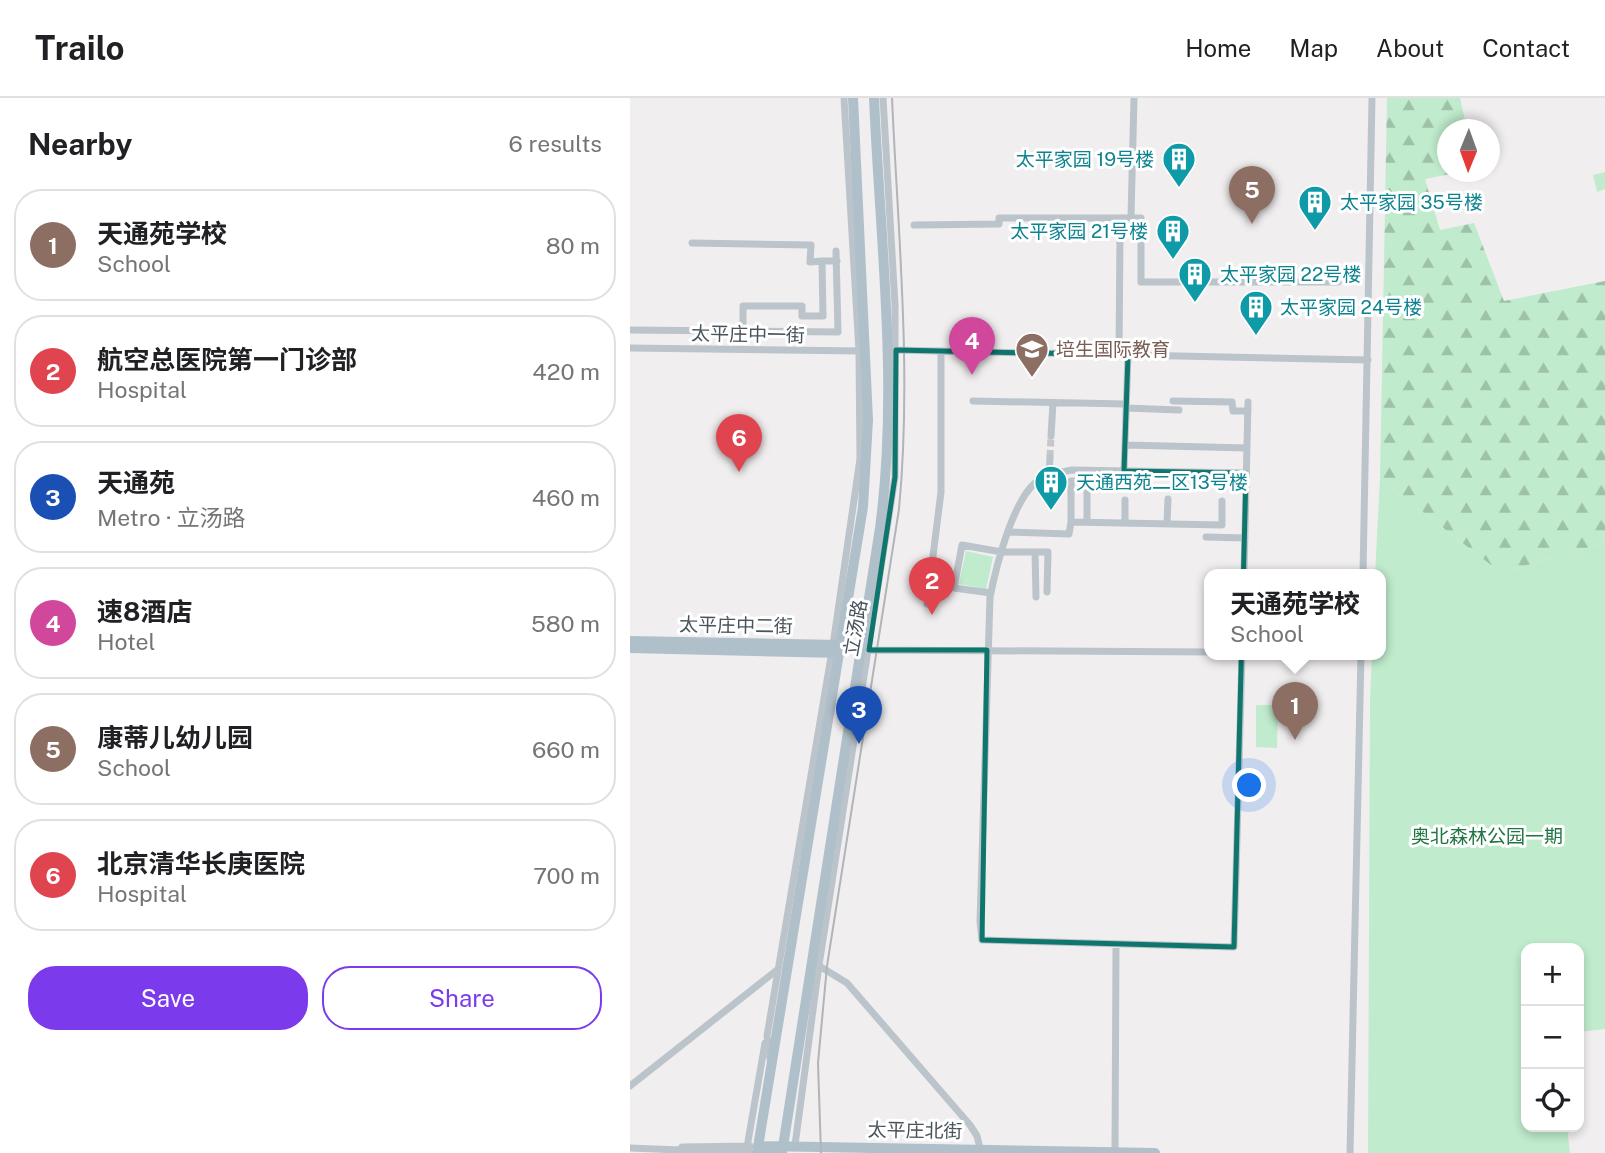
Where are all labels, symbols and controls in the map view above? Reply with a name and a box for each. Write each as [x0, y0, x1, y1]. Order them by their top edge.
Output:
text: Trailo [35, 29, 125, 67]
text: Home [1185, 34, 1251, 62]
text: Map [1289, 34, 1338, 62]
text: About [1376, 34, 1444, 62]
text: Contact [1482, 34, 1570, 62]
north arrow [1437, 119, 1500, 182]
text: Nearby [28, 126, 132, 162]
text: 6 results [509, 130, 602, 157]
building icon: 太平家园 19号楼 [1160, 140, 1198, 189]
place label: 太平家园 19号楼 [1016, 148, 1154, 170]
pin: 5 [1229, 166, 1275, 224]
building icon: 太平家园 35号楼 [1296, 183, 1334, 232]
place label: 太平家园 35号楼 [1340, 191, 1483, 213]
building icon: 太平家园 21号楼 [1154, 212, 1192, 261]
text: 天通苑学校 [97, 218, 227, 249]
place label: 太平家园 21号楼 [1010, 220, 1148, 242]
text: 1 [48, 232, 58, 259]
text: 80 m [546, 232, 600, 259]
text: School [97, 250, 171, 277]
building icon: 太平家园 22号楼 [1176, 255, 1214, 304]
place label: 太平家园 22号楼 [1220, 263, 1361, 285]
building icon: 太平家园 24号楼 [1237, 288, 1275, 337]
place label: 太平家园 24号楼 [1280, 296, 1422, 318]
pin: 4 [949, 317, 995, 375]
street label: 太平庄中一街 [691, 322, 805, 346]
school or university icon: 培生国际教育 [1013, 330, 1051, 379]
place label: 培生国际教育 [1056, 338, 1170, 360]
text: 航空总医院第一门诊部 [97, 344, 357, 375]
text: 2 [46, 358, 60, 385]
text: 420 m [532, 358, 600, 385]
text: Hospital [97, 376, 187, 403]
pin: 6 [716, 414, 762, 472]
building icon: 天通西苑二区13号楼 [1032, 463, 1070, 512]
text: 天通苑 [97, 467, 175, 498]
place label: 天通西苑二区13号楼 [1076, 471, 1248, 493]
text: 3 [45, 484, 61, 511]
text: 460 m [532, 484, 600, 511]
text: Metro · 立汤路 [97, 504, 246, 531]
pin: 2 [909, 557, 955, 615]
popup [1204, 569, 1386, 660]
text: 天通苑学校 [1230, 588, 1360, 619]
text: 速8酒店 [97, 596, 192, 627]
street label: 立汤路 [839, 598, 871, 658]
text: 4 [45, 610, 61, 637]
text: 580 m [531, 610, 600, 637]
street label: 太平庄中二街 [679, 613, 793, 637]
text: School [1230, 620, 1304, 647]
text: Hotel [97, 628, 156, 655]
pin: 1 [1272, 682, 1318, 740]
pin: 3 [836, 686, 882, 744]
text: 康蒂儿幼儿园 [97, 722, 253, 753]
text: 5 [45, 736, 61, 763]
text: 660 m [532, 736, 600, 763]
text: School [97, 754, 171, 781]
your location [1232, 768, 1266, 802]
park label: 奥北森林公园一期 [1411, 825, 1563, 847]
text: 北京清华长庚医院 [97, 848, 305, 879]
text: 6 [45, 862, 61, 889]
text: 700 m [533, 862, 600, 889]
text: Hospital [97, 880, 187, 907]
map controls [1521, 943, 1584, 1132]
button: + [1521, 943, 1584, 1006]
button: Save [28, 966, 308, 1030]
button: Share [322, 966, 602, 1030]
button: − [1521, 1006, 1584, 1069]
button: locate [1521, 1069, 1584, 1132]
street label: 太平庄北街 [867, 1118, 963, 1142]

